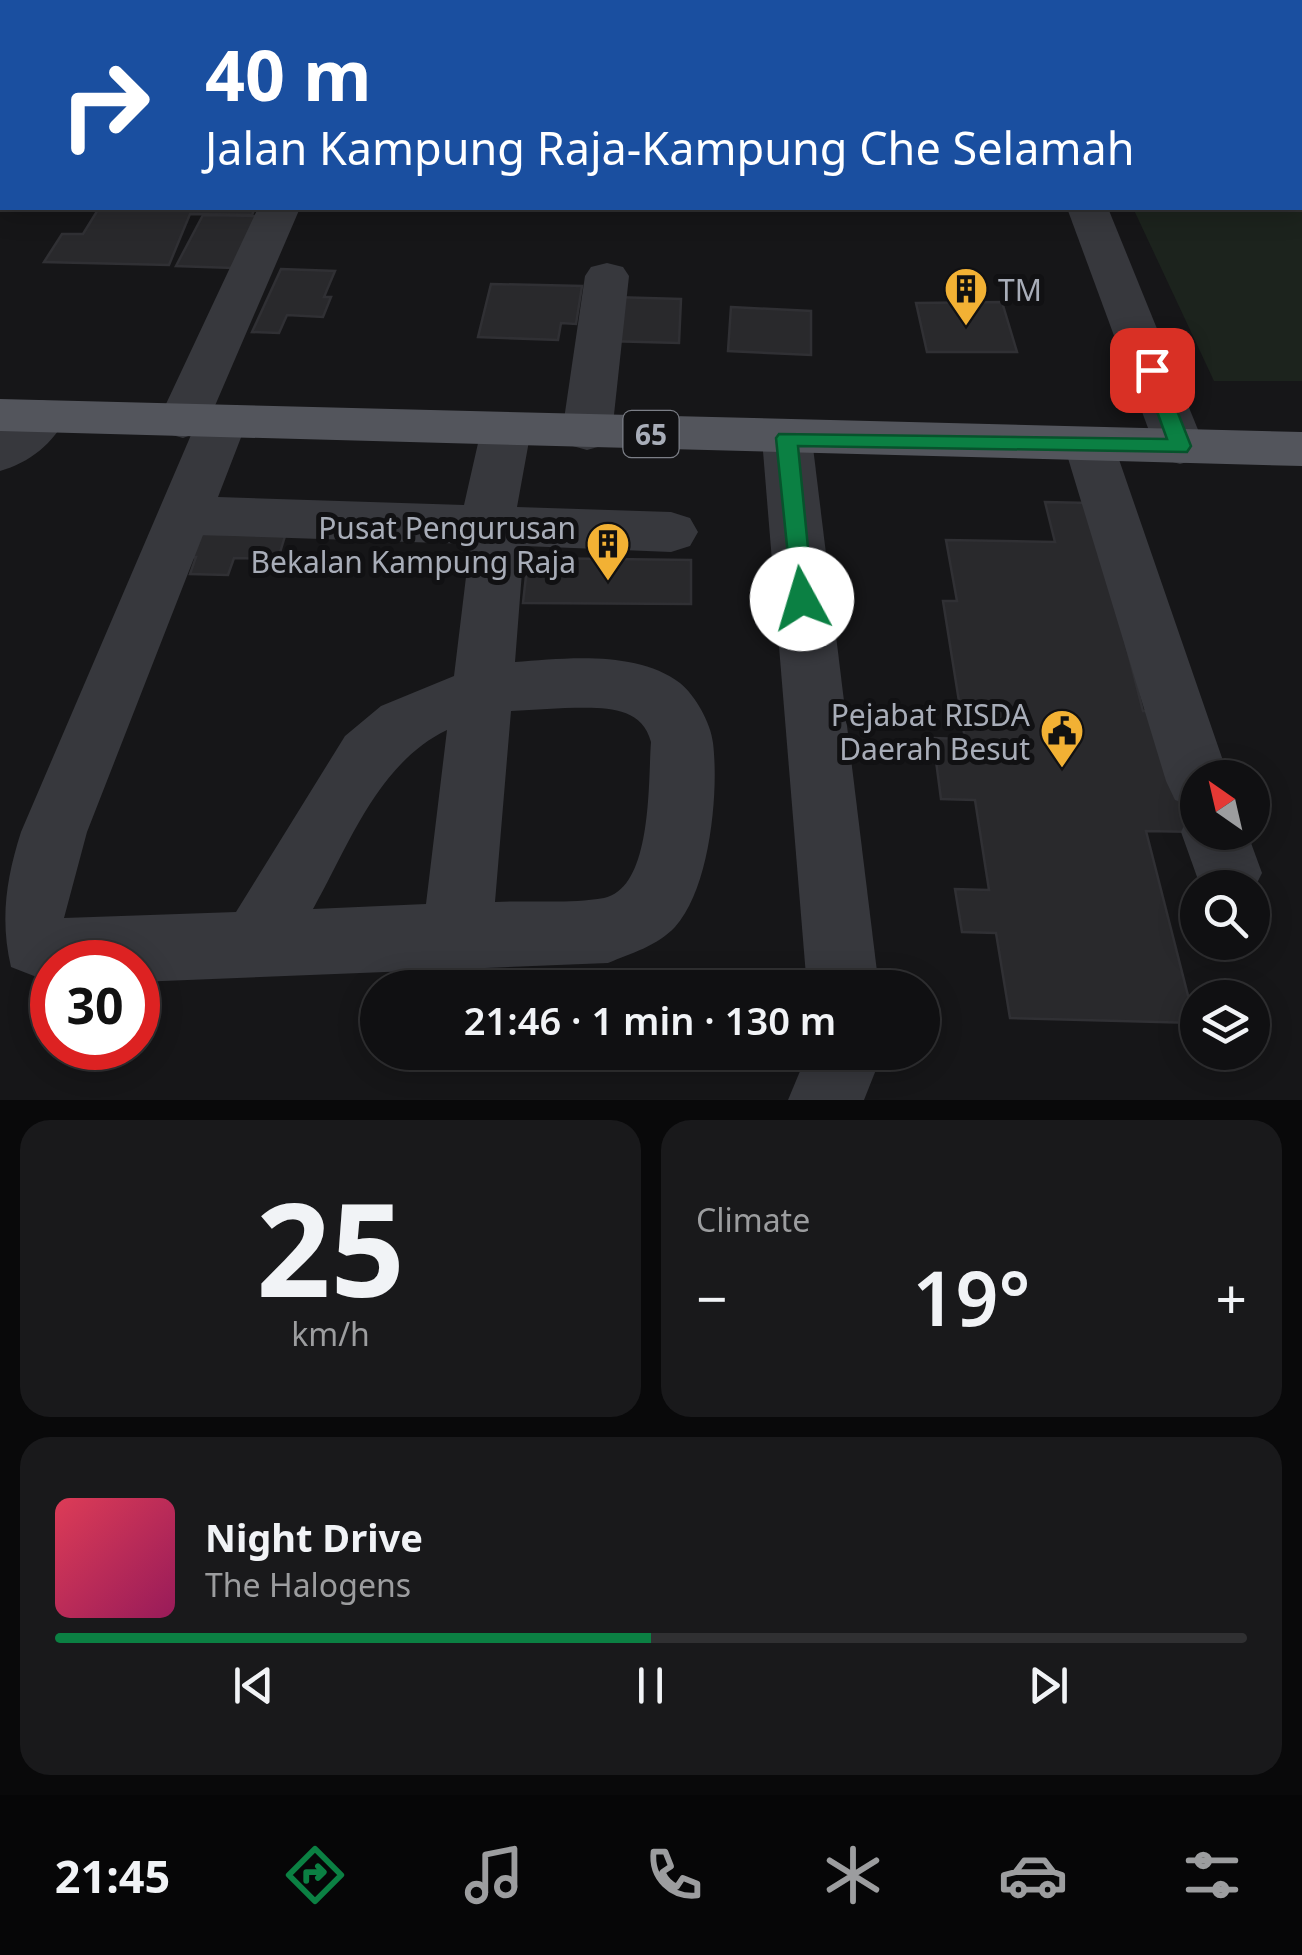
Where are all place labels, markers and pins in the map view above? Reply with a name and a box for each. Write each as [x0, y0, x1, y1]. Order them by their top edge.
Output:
building icon: TM [943, 266, 989, 327]
place label: TM [998, 269, 1042, 310]
pin [1110, 328, 1195, 413]
place label: Pusat Pengurusan Bekalan Kampung Raja [251, 507, 576, 582]
building icon: Pusat Pengurusan Bekalan Kampung Raja [585, 521, 631, 582]
place label: Pejabat RISDA Daerah Besut [831, 694, 1031, 769]
public building icon: Pejabat RISDA Daerah Besut [1039, 708, 1085, 769]

